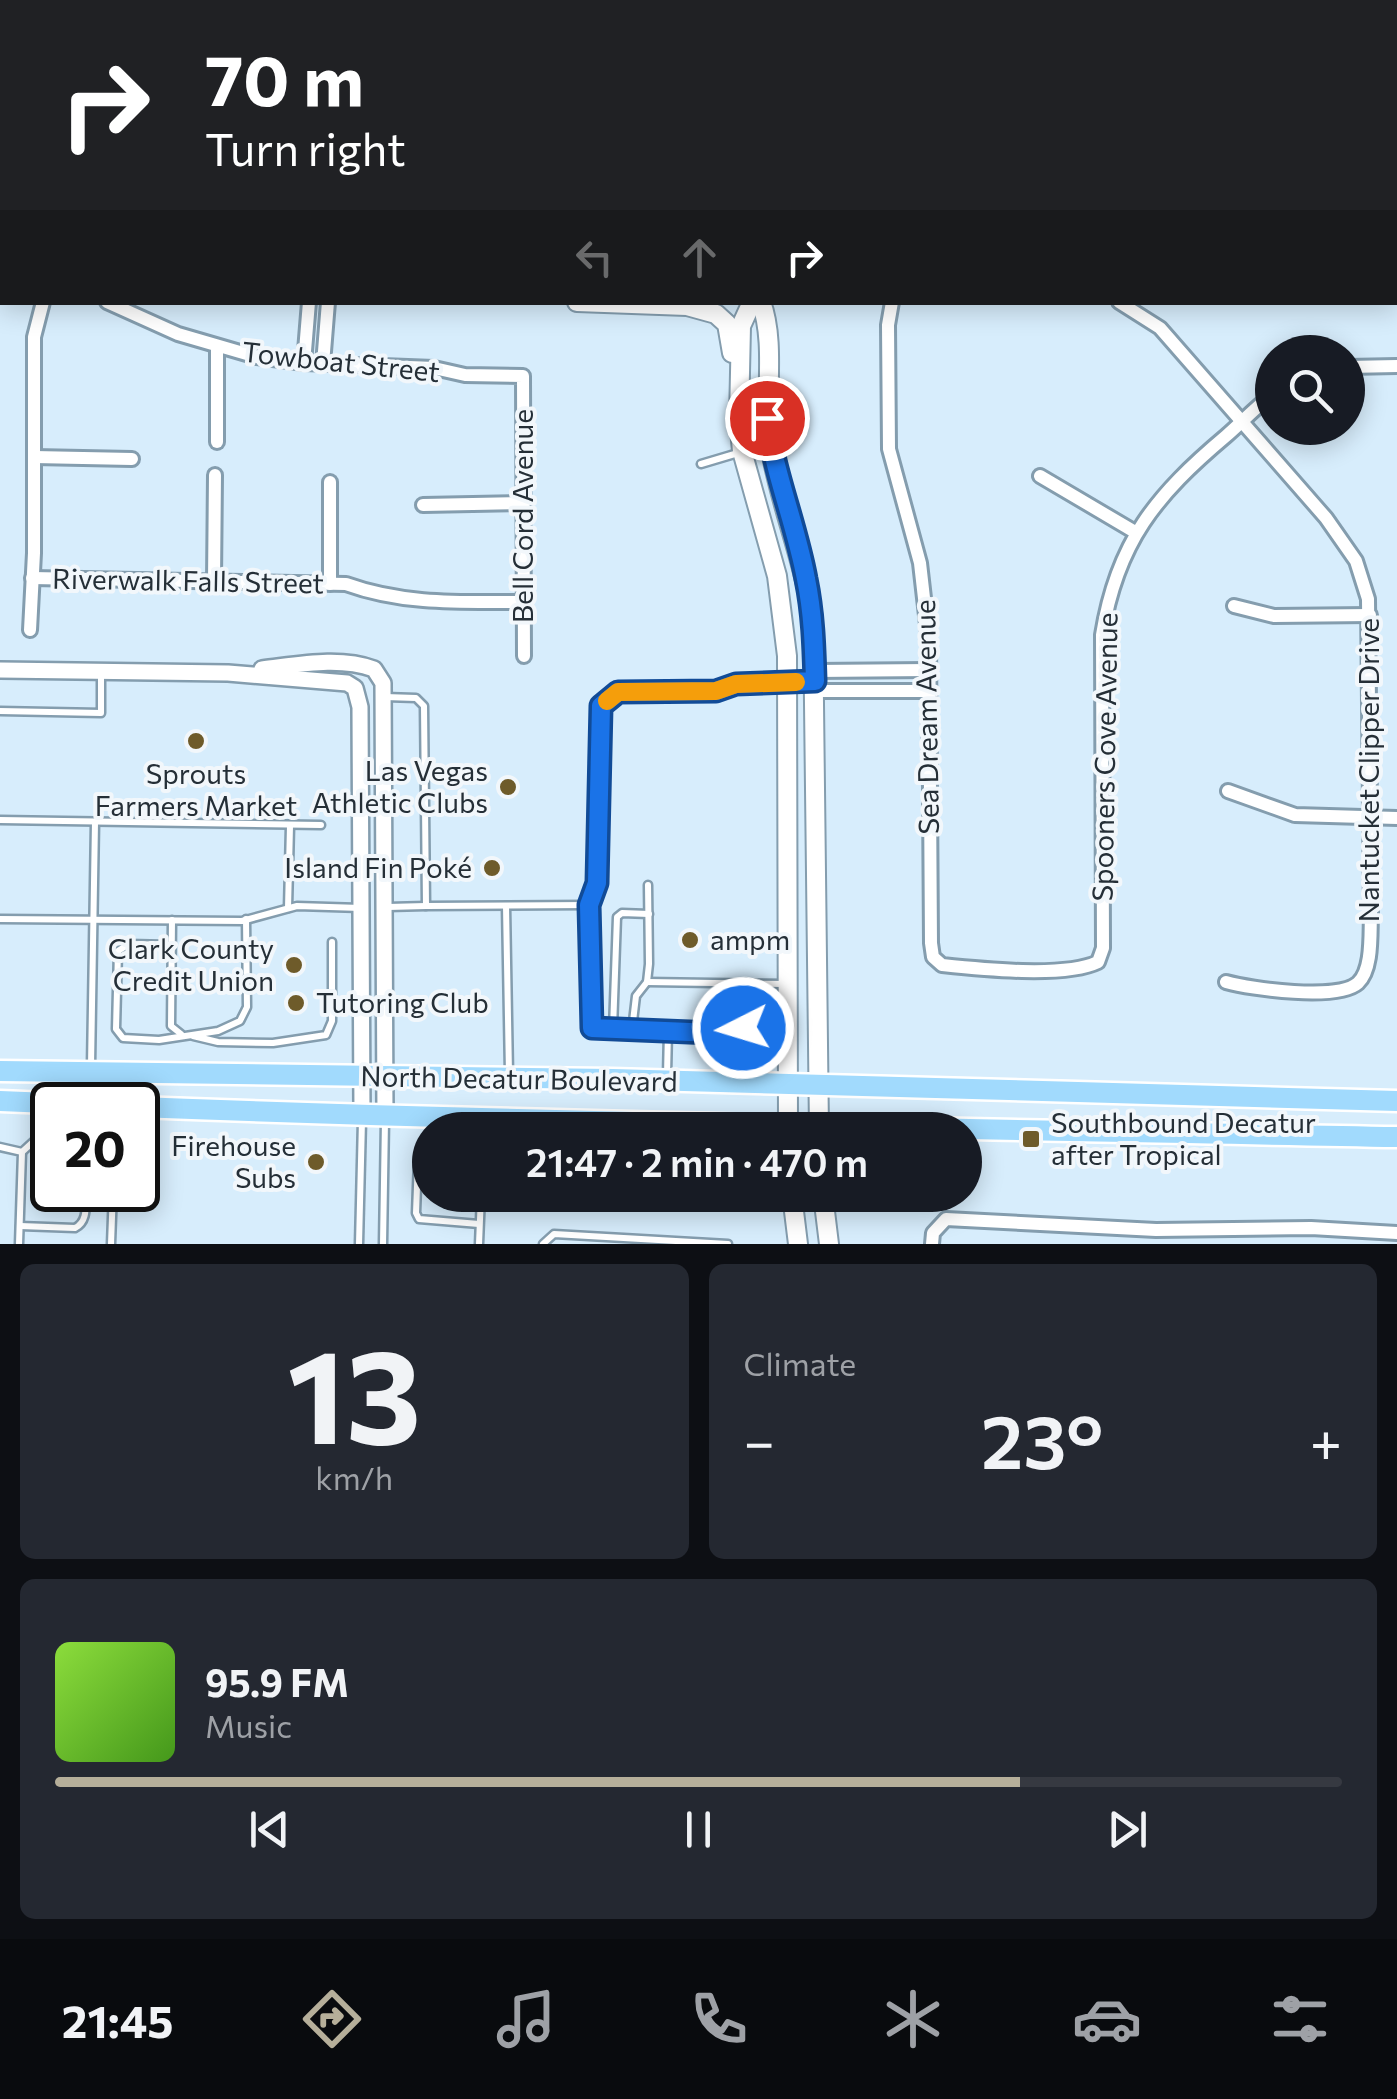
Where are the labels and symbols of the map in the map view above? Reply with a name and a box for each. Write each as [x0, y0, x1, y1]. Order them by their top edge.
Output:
street label: Towboat Street [241, 334, 442, 388]
pin [725, 376, 810, 461]
street label: Bell Cord Avenue [505, 409, 539, 623]
street label: Riverwalk Falls Street [52, 561, 324, 599]
street label: Sea Dream Avenue [907, 599, 945, 835]
street label: Spooners Cove Avenue [1084, 612, 1124, 902]
street label: Nantucket Clipper Drive [1351, 618, 1385, 922]
marker: Sprouts Farmers Market [185, 730, 207, 752]
place label: Las Vegas Athletic Clubs [312, 753, 488, 819]
place label: Sprouts Farmers Market [95, 756, 297, 822]
marker: Las Vegas Athletic Clubs [497, 776, 519, 798]
place label: Island Fin Poké [284, 850, 472, 884]
marker: Island Fin Poké [481, 857, 503, 879]
place label: ampm [710, 922, 790, 956]
marker: ampm [679, 929, 701, 951]
place label: Clark County Credit Union [108, 931, 274, 997]
marker: Clark County Credit Union [283, 954, 305, 976]
position arrow [691, 976, 795, 1080]
place label: Tutoring Club [316, 985, 489, 1019]
marker: Tutoring Club [285, 992, 307, 1014]
street label: North Decatur Boulevard [360, 1058, 678, 1098]
speed limit sign: 20 [30, 1082, 160, 1212]
place label: Southbound Decatur after Tropical [1051, 1105, 1316, 1171]
place label: Firehouse Subs [171, 1128, 296, 1194]
marker: Southbound Decatur after Tropical [1020, 1128, 1042, 1150]
marker: Firehouse Subs [305, 1151, 327, 1173]

